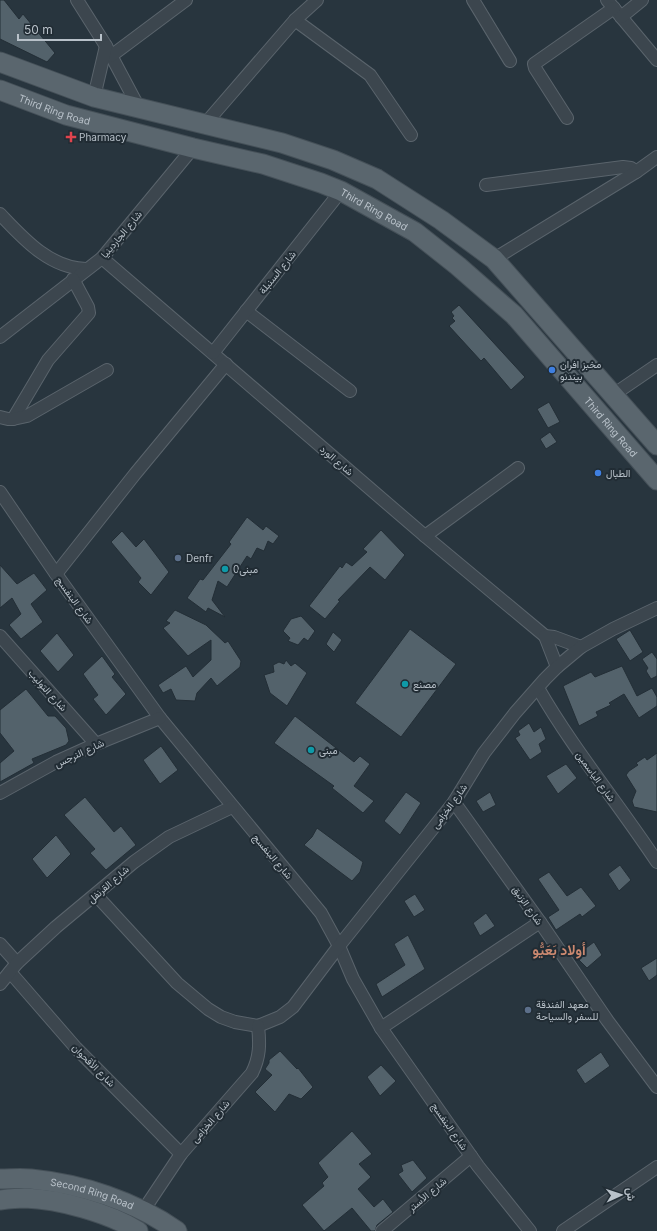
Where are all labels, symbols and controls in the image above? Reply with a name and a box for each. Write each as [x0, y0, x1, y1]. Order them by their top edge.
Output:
scale bar [18, 16, 101, 42]
text: 50 m [24, 22, 53, 37]
street label: Third Ring Road [17, 92, 92, 127]
place label: Pharmacy [79, 131, 127, 143]
marker: Pharmacy [66, 132, 76, 142]
street label: Third Ring Road [338, 186, 410, 233]
street label: شارع الجاردينيا [98, 208, 145, 261]
street label: شارع السنبلة [256, 248, 299, 297]
place label: مخبز افران بيندنو [560, 358, 601, 383]
marker: مخبز افران بيندنو [547, 365, 557, 375]
street label: Third Ring Road [582, 394, 640, 459]
street label: شارع الورد [317, 442, 356, 478]
place label: الطبال [606, 467, 630, 480]
marker: الطبال [593, 468, 603, 478]
place label: Denfr [186, 552, 213, 564]
marker: Denfr [173, 553, 183, 563]
place label: مبنى0 [233, 563, 258, 576]
marker: مبنى0 [220, 564, 230, 574]
street label: شارع البنفسج [53, 574, 96, 627]
street label: شارع التوليب [25, 667, 70, 714]
place label: مصنع [413, 678, 436, 691]
marker: مصنع [400, 679, 410, 689]
street label: شارع النرجس [52, 736, 106, 771]
place label: مبنى [319, 744, 338, 757]
marker: مبنى [306, 745, 316, 755]
street label: شارع الياسمين [573, 749, 618, 804]
street label: شارع الخزامى [429, 781, 470, 831]
street label: شارع البنفسج [250, 831, 295, 882]
street label: شارع القرنفل [85, 863, 132, 906]
street label: شارع الزنبق [509, 883, 546, 927]
district label: أولاد بَعَيُّو [532, 941, 586, 959]
place label: معهد الفندقة للسفر والسياحة [536, 998, 598, 1023]
marker: معهد الفندقة للسفر والسياحة [523, 1005, 533, 1015]
street label: شارع الأقحوان [69, 1041, 118, 1090]
street label: شارع الخزامى [188, 1097, 233, 1145]
street label: شارع البنفسج [428, 1100, 471, 1153]
street label: شارع الأستر [405, 1174, 449, 1215]
north arrow [601, 1175, 641, 1215]
street label: Second Ring Road [49, 1176, 136, 1212]
text: ش [624, 1188, 638, 1201]

